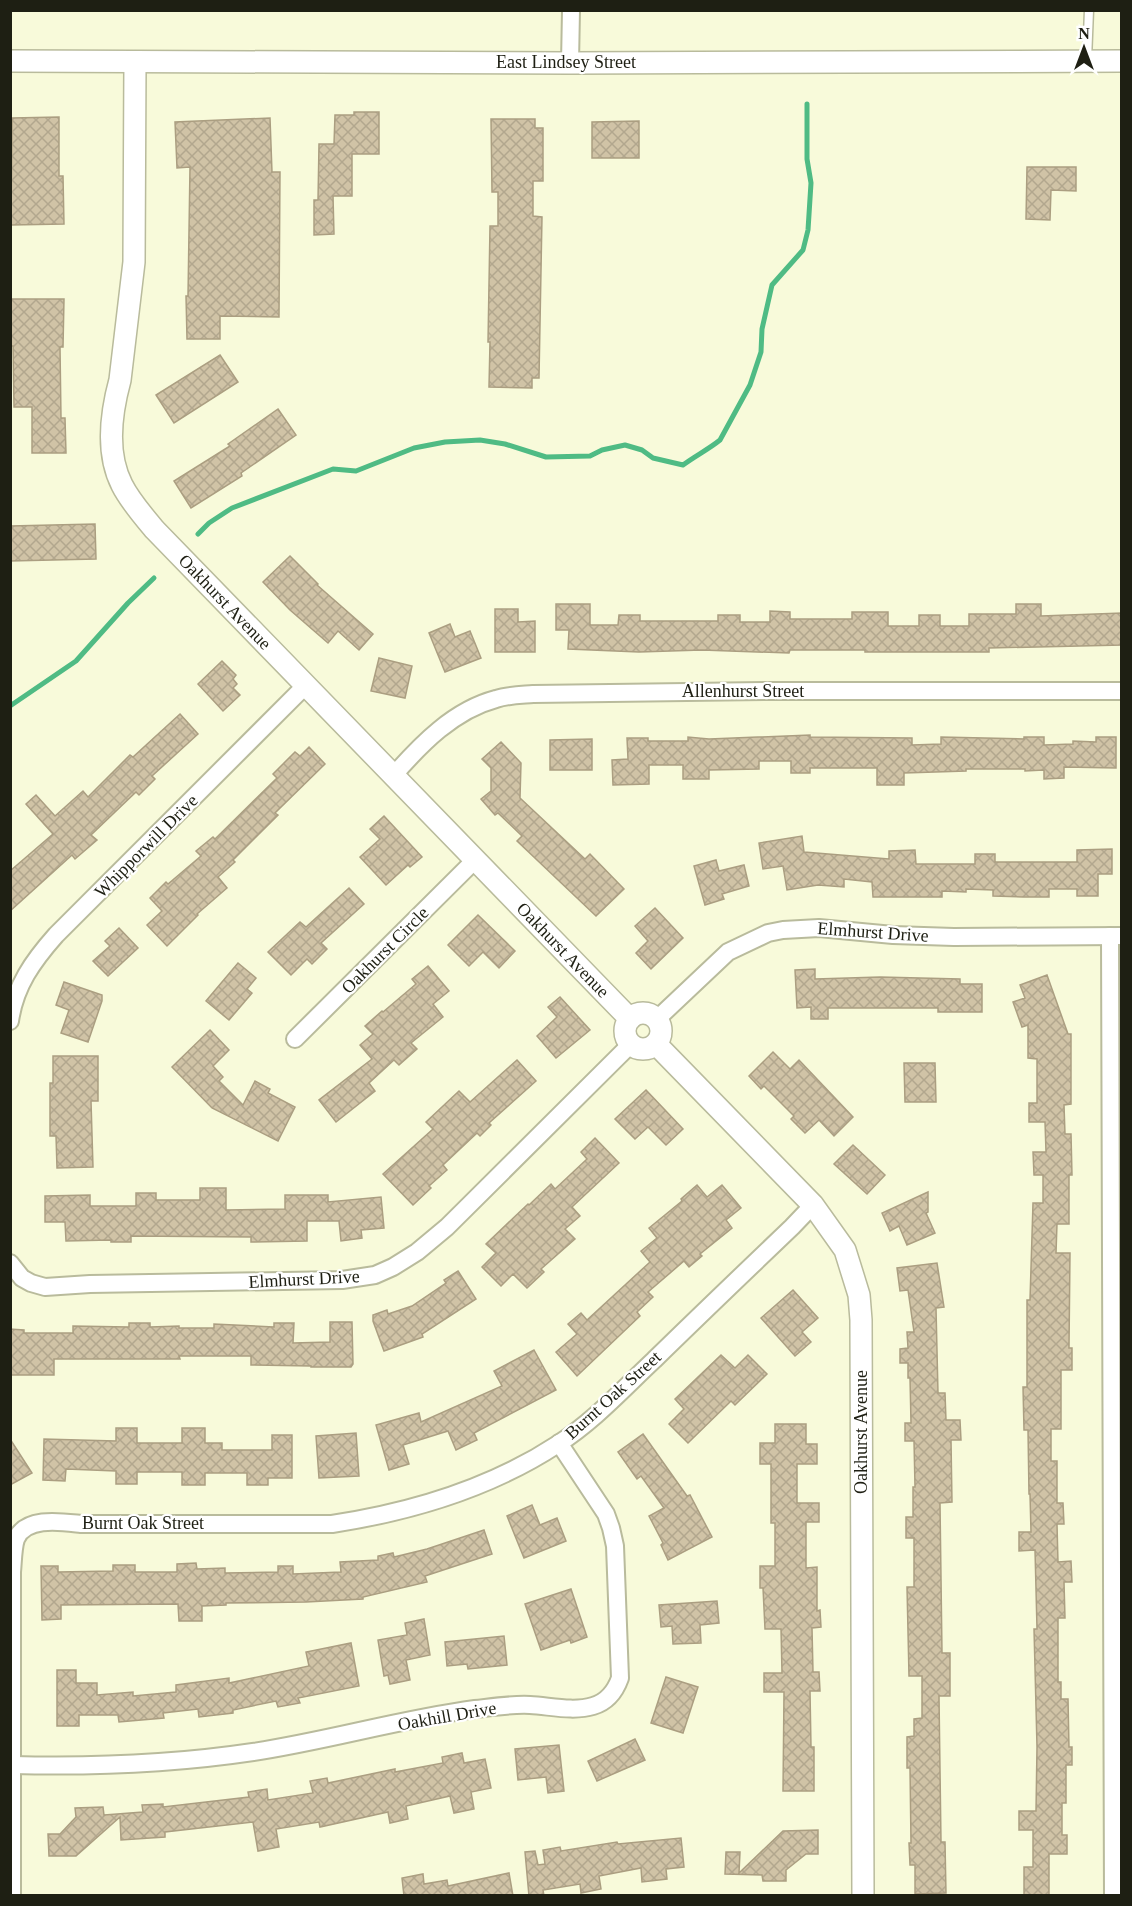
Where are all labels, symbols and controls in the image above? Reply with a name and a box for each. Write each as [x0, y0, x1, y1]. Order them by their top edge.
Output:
north arrow [1054, 18, 1114, 78]
text: N [1078, 25, 1090, 42]
street label: East Lindsey Street [496, 52, 636, 72]
street label: Oakhurst Avenue [175, 550, 275, 654]
street label: Allenhurst Street [682, 681, 804, 701]
street label: Whipporwill Drive [90, 790, 202, 902]
street label: Oakhurst Avenue [513, 898, 613, 1002]
street label: Oakhurst Circle [337, 902, 433, 998]
street label: Elmhurst Drive [817, 918, 929, 946]
street label: Elmhurst Drive [248, 1266, 360, 1292]
street label: Burnt Oak Street [561, 1347, 665, 1443]
street label: Oakhurst Avenue [851, 1370, 871, 1494]
street label: Burnt Oak Street [82, 1513, 204, 1533]
street label: Oakhill Drive [396, 1698, 498, 1734]

